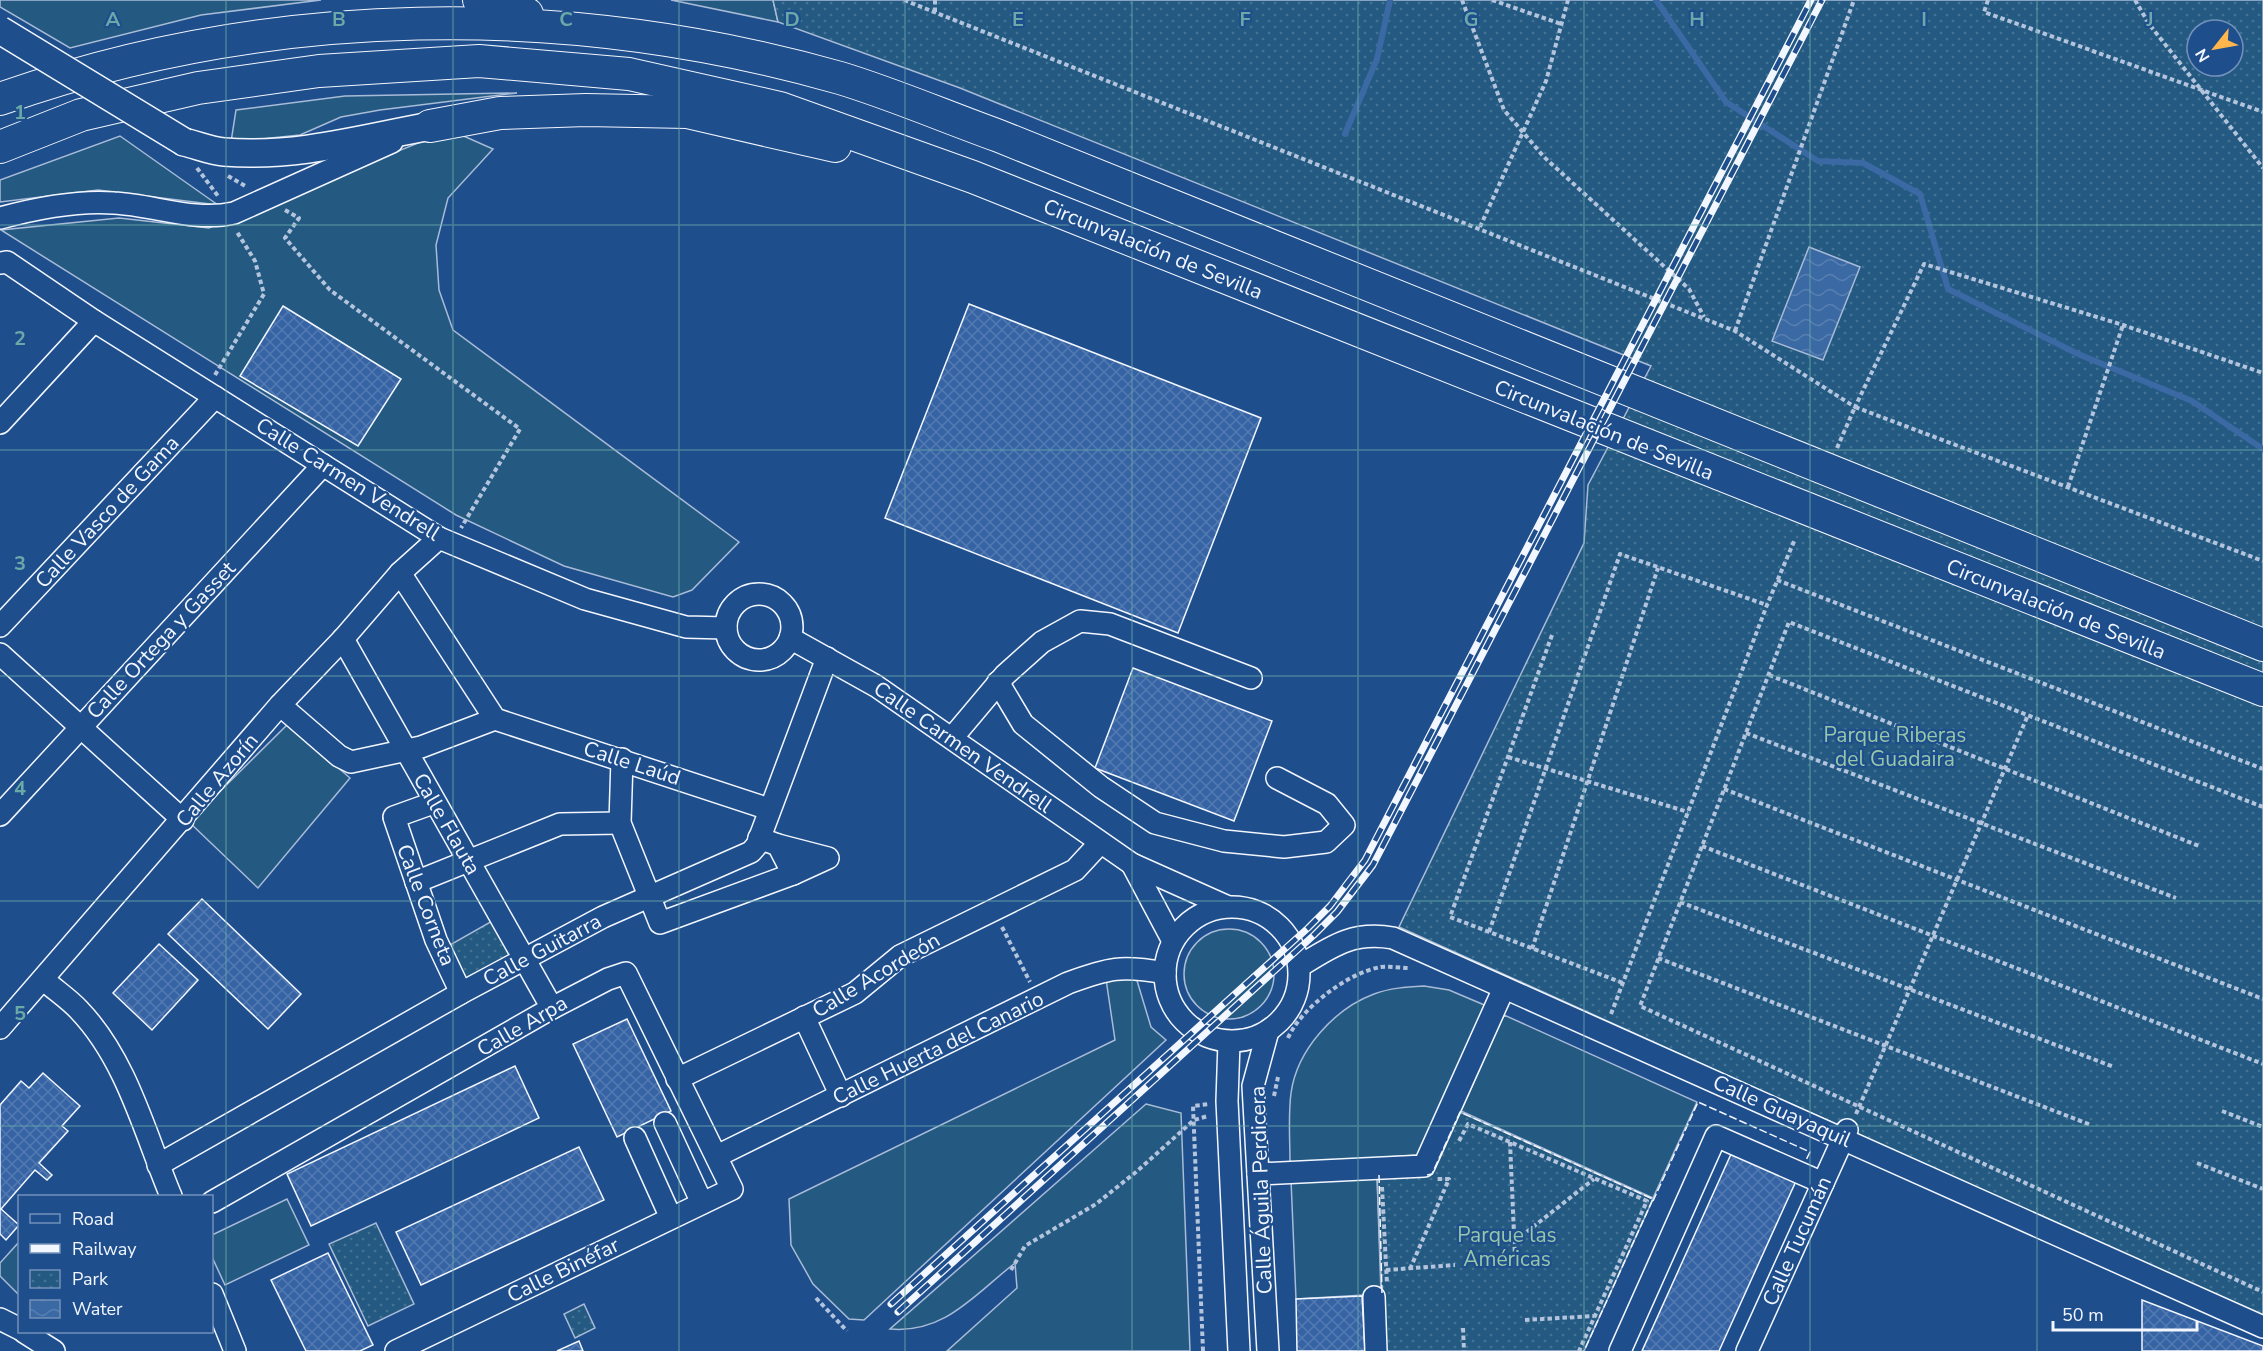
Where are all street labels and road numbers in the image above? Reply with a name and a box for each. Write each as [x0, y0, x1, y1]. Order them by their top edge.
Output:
street label: Circunvalación de Sevilla [1039, 192, 1267, 306]
street label: Circunvalación de Sevilla [1490, 373, 1718, 487]
street label: Calle Carmen Vendrell [251, 411, 446, 548]
street label: Calle Vasco de Gama [29, 430, 185, 594]
street label: Circunvalación de Sevilla [1942, 552, 2170, 666]
street label: Calle Ortega y Gasset [80, 554, 242, 725]
street label: Calle Carmen Vendrell [868, 675, 1059, 820]
street label: Calle Azorín [169, 727, 265, 833]
street label: Calle Laúd [580, 734, 684, 792]
street label: Calle Flauta [407, 768, 487, 880]
street label: Calle Corneta [390, 840, 462, 970]
street label: Calle Guitarra [478, 907, 606, 993]
street label: Calle Acordeón [807, 926, 945, 1024]
street label: Calle Huerta del Canario [828, 985, 1048, 1111]
street label: Calle Arpa [472, 989, 572, 1063]
street label: Calle Guayaquil [1708, 1068, 1856, 1154]
street label: Calle Águila Perdicera [1243, 1085, 1279, 1295]
street label: Calle Tucumán [1756, 1172, 1838, 1310]
street label: Calle Binéfar [502, 1231, 624, 1309]

